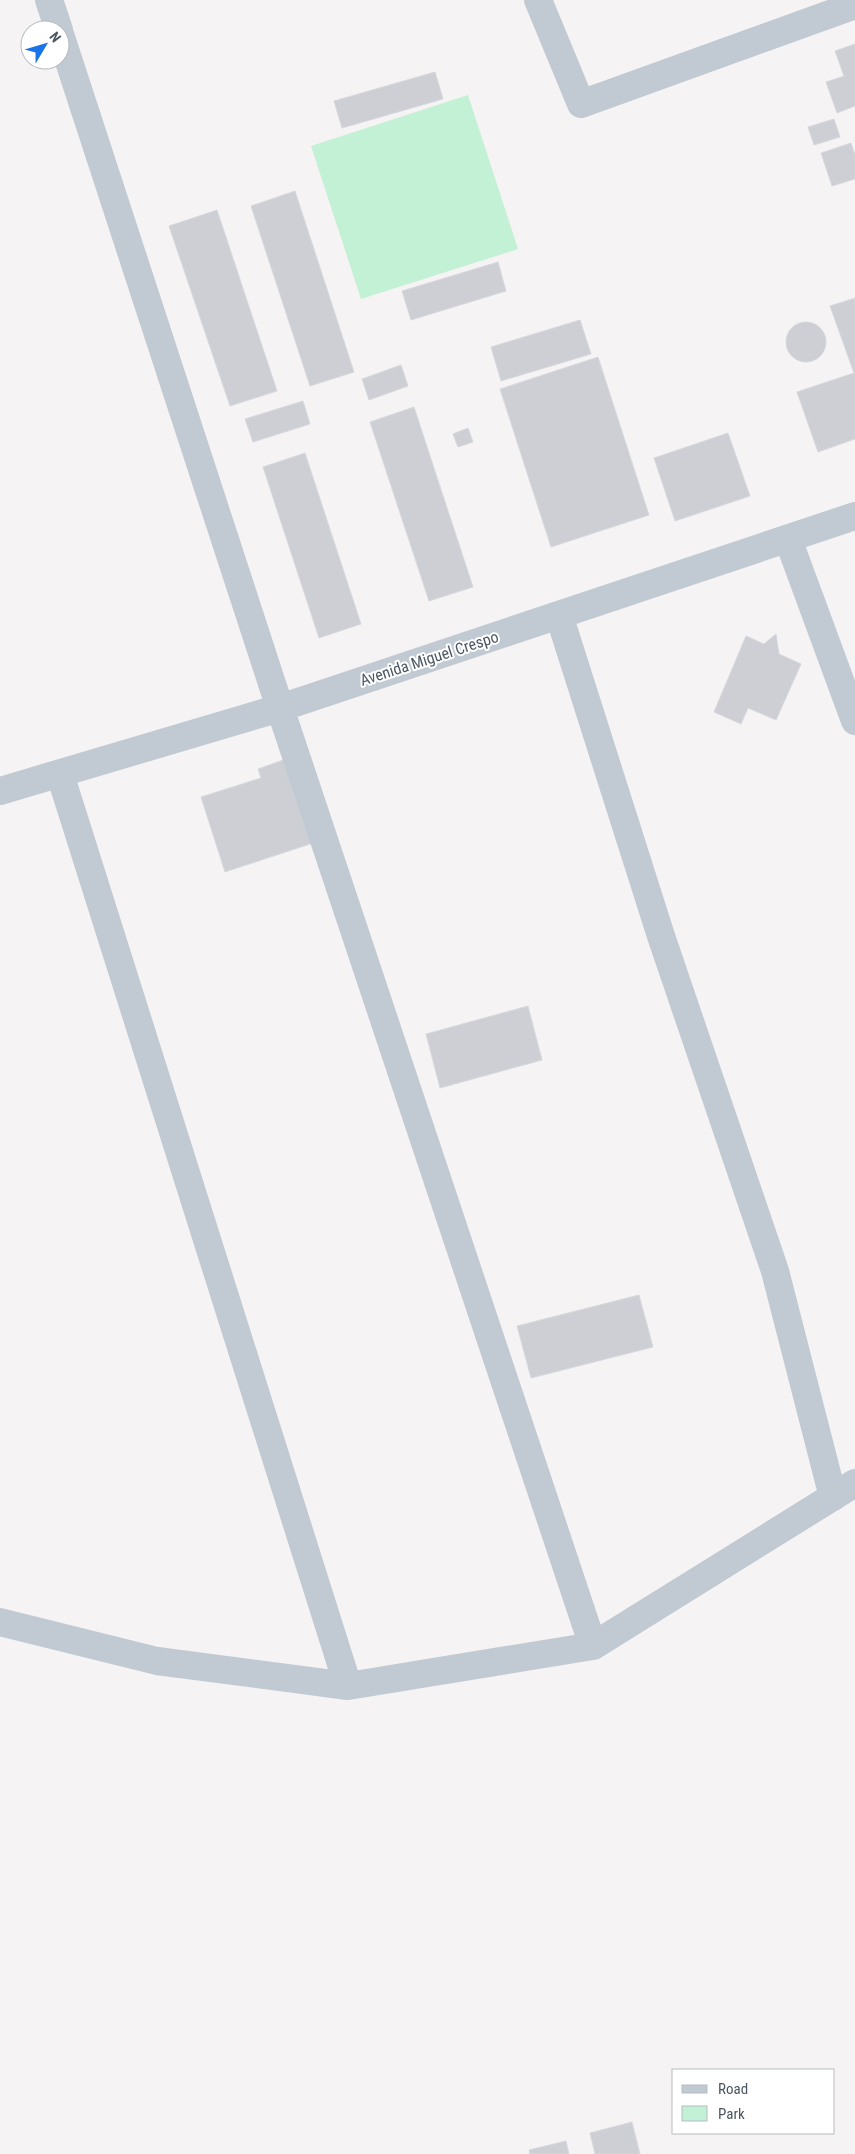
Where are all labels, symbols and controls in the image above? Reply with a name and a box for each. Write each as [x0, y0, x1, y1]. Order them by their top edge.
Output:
north arrow [20, 20, 70, 70]
text: N [46, 29, 64, 45]
street label: Avenida Miguel Crespo [357, 627, 501, 690]
legend [672, 2069, 835, 2134]
text: Road [718, 2080, 748, 2098]
text: Park [718, 2105, 745, 2123]

